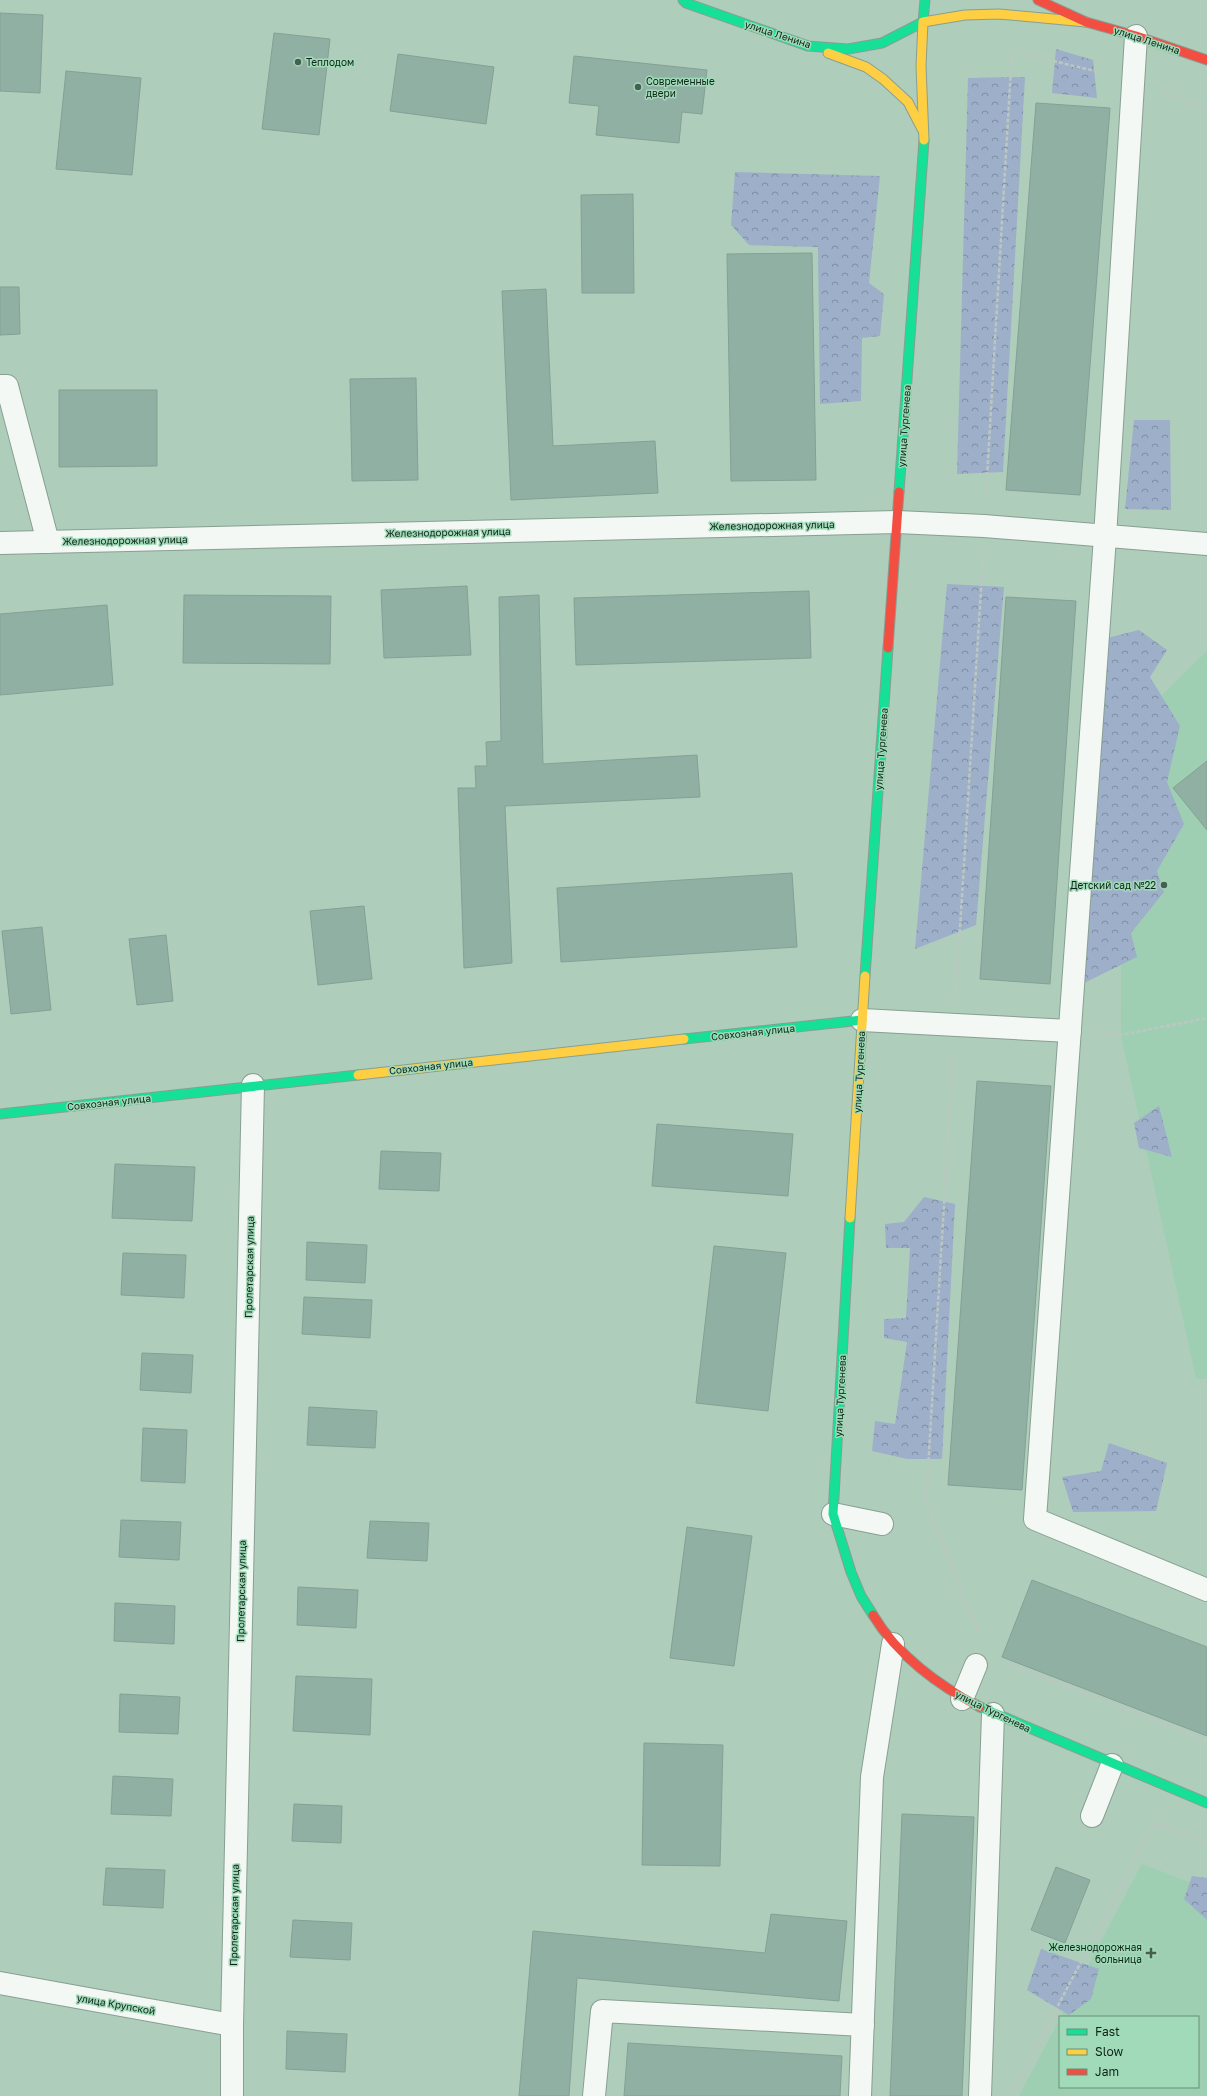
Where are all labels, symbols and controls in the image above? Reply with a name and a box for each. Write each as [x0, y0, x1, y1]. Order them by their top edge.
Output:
street label: улица Ленина [743, 18, 813, 50]
street label: улица Ленина [1112, 24, 1182, 56]
place label: Теплодом [306, 56, 354, 68]
marker: Теплодом [293, 57, 303, 67]
place label: Современные двери [646, 75, 715, 99]
marker: Современные двери [633, 82, 643, 92]
street label: улица Тургенева [895, 384, 913, 468]
street label: Железнодорожная улица [709, 518, 835, 532]
street label: Железнодорожная улица [385, 525, 511, 539]
street label: Железнодорожная улица [62, 533, 188, 547]
street label: улица Тургенева [872, 707, 890, 791]
place label: Детский сад №22 [1070, 879, 1156, 891]
marker: Детский сад №22 [1159, 880, 1169, 890]
street label: Совхозная улица [711, 1022, 795, 1042]
street label: улица Тургенева [851, 1031, 867, 1113]
street label: Совхозная улица [389, 1056, 473, 1076]
street label: Совхозная улица [67, 1092, 151, 1112]
street label: Пролетарская улица [242, 1216, 256, 1318]
street label: улица Тургенева [832, 1355, 848, 1437]
street label: Пролетарская улица [234, 1540, 248, 1642]
street label: улица Тургенева [953, 1688, 1033, 1734]
street label: Пролетарская улица [227, 1864, 241, 1966]
place label: Железнодорожная больница [1049, 1941, 1142, 1965]
marker: Железнодорожная больница [1145, 1947, 1157, 1959]
street label: улица Крупской [76, 1991, 156, 2017]
legend [1059, 2016, 1199, 2088]
text: Fast [1095, 2024, 1120, 2039]
text: Slow [1095, 2044, 1123, 2059]
text: Jam [1095, 2064, 1119, 2079]

